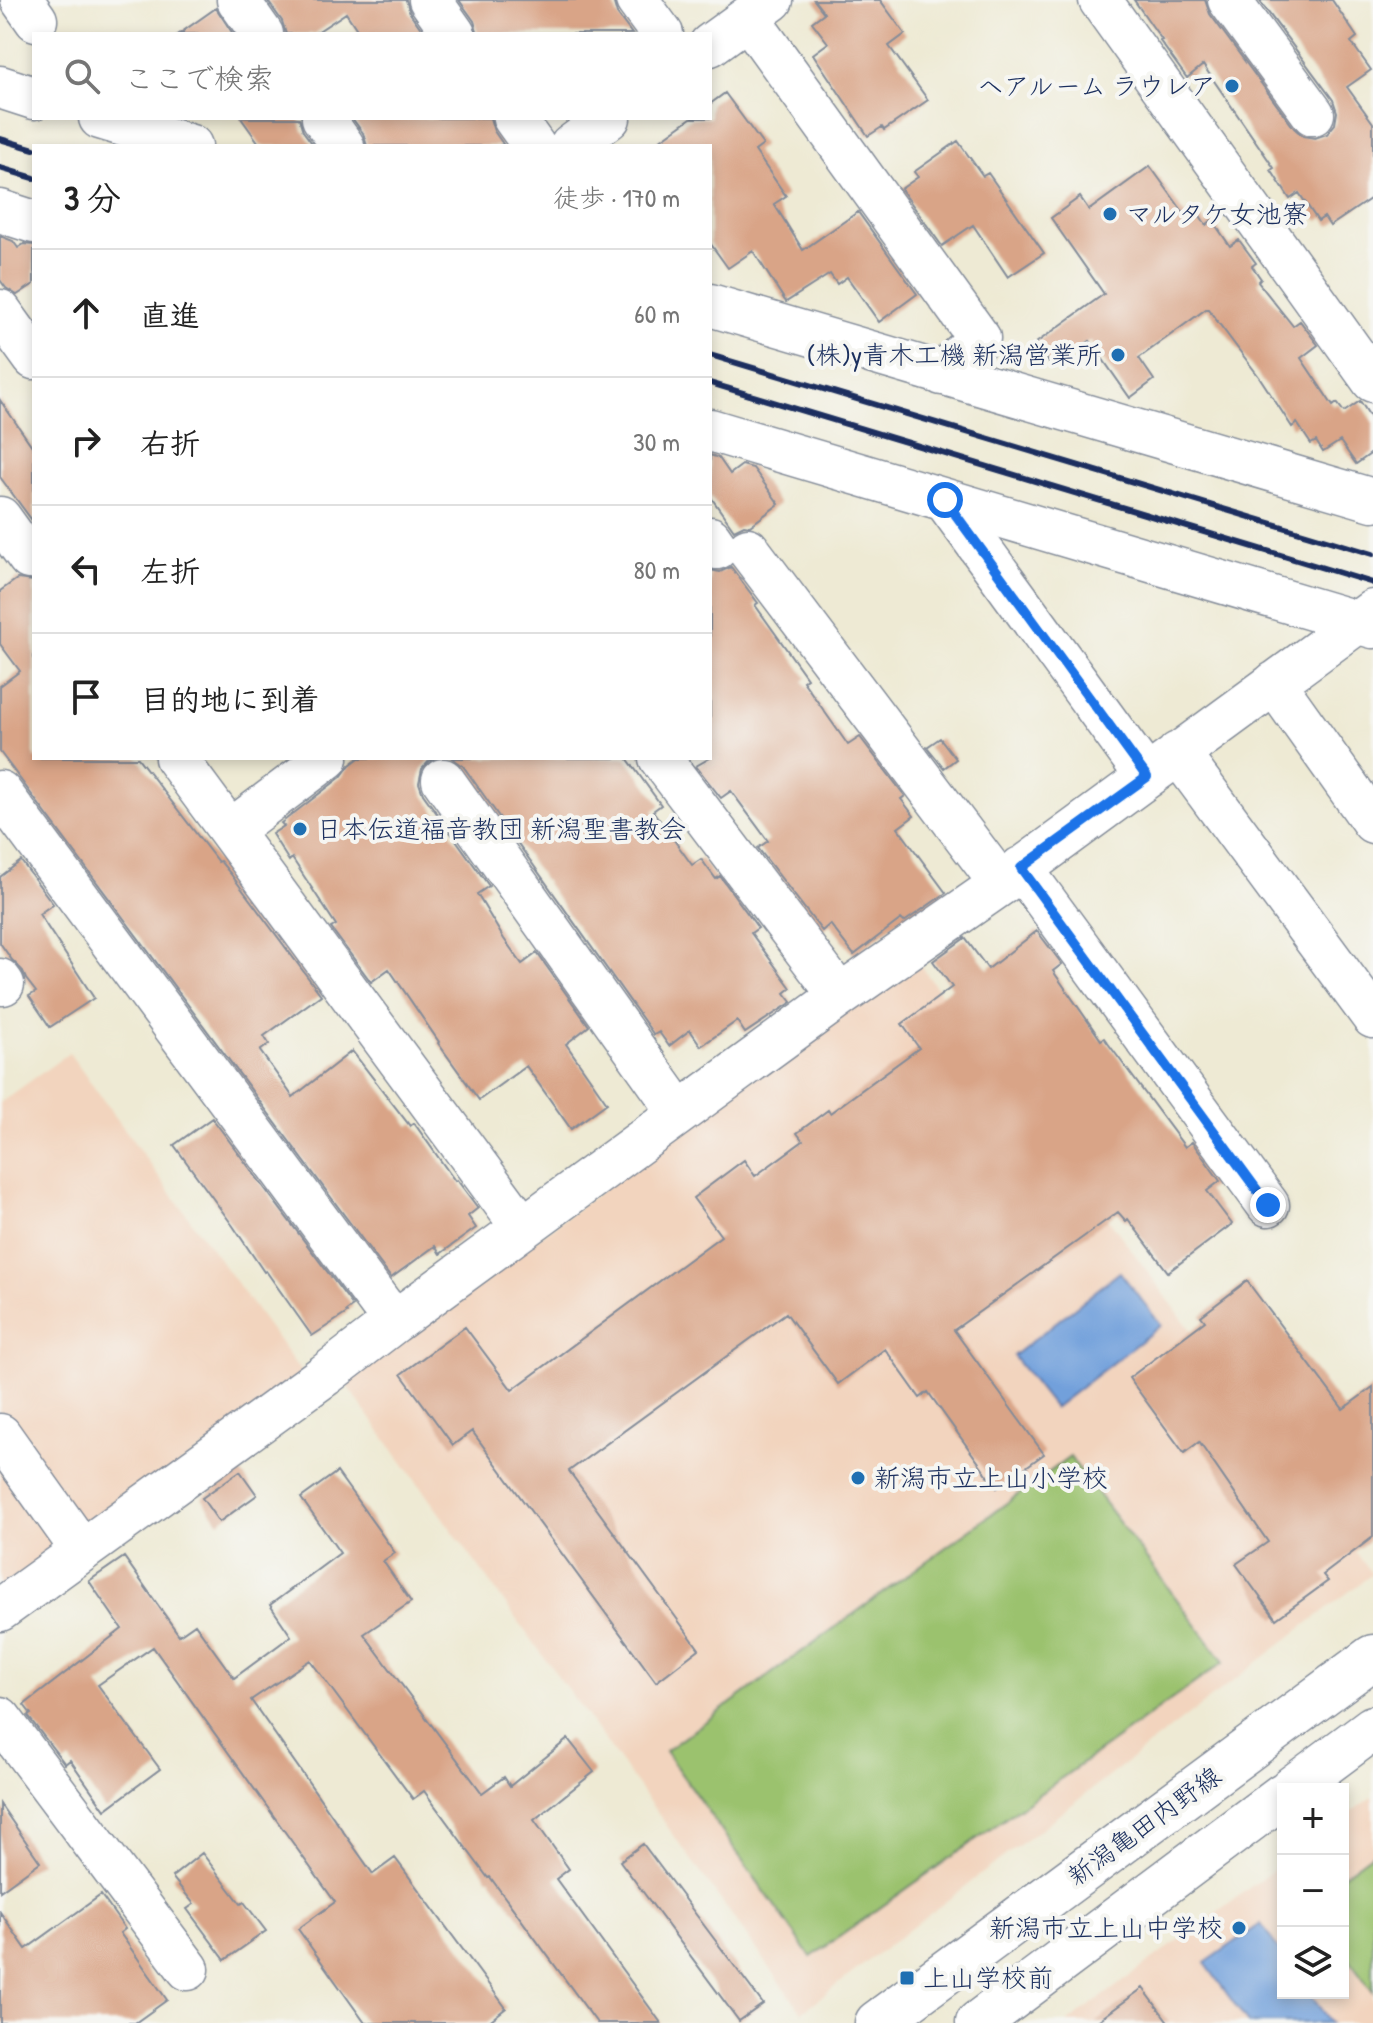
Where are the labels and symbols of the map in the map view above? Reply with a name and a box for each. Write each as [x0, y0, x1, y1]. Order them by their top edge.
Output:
place label: ヘアルーム ラウレア [978, 68, 1216, 103]
marker: ヘアルーム ラウレア [1223, 77, 1241, 95]
place label: マルタケ女池寮 [1126, 196, 1307, 231]
marker: マルタケ女池寮 [1101, 205, 1119, 223]
place label: (株)y青木工機 新潟営業所 [807, 337, 1102, 372]
marker: (株)y青木工機 新潟営業所 [1109, 346, 1127, 364]
route start [927, 482, 963, 518]
place label: 日本伝道福音教団 新潟聖書教会 [316, 811, 686, 846]
marker: 日本伝道福音教団 新潟聖書教会 [291, 820, 309, 838]
route end [1250, 1187, 1286, 1223]
place label: 新潟市立上山小学校 [874, 1460, 1108, 1495]
marker: 新潟市立上山小学校 [849, 1469, 867, 1487]
street label: 新潟亀田内野線 [1060, 1758, 1228, 1893]
place label: 新潟市立上山中学校 [989, 1910, 1223, 1945]
marker: 新潟市立上山中学校 [1230, 1919, 1248, 1937]
place label: 上山学校前 [923, 1960, 1053, 1995]
marker: 上山学校前 [898, 1969, 916, 1987]

